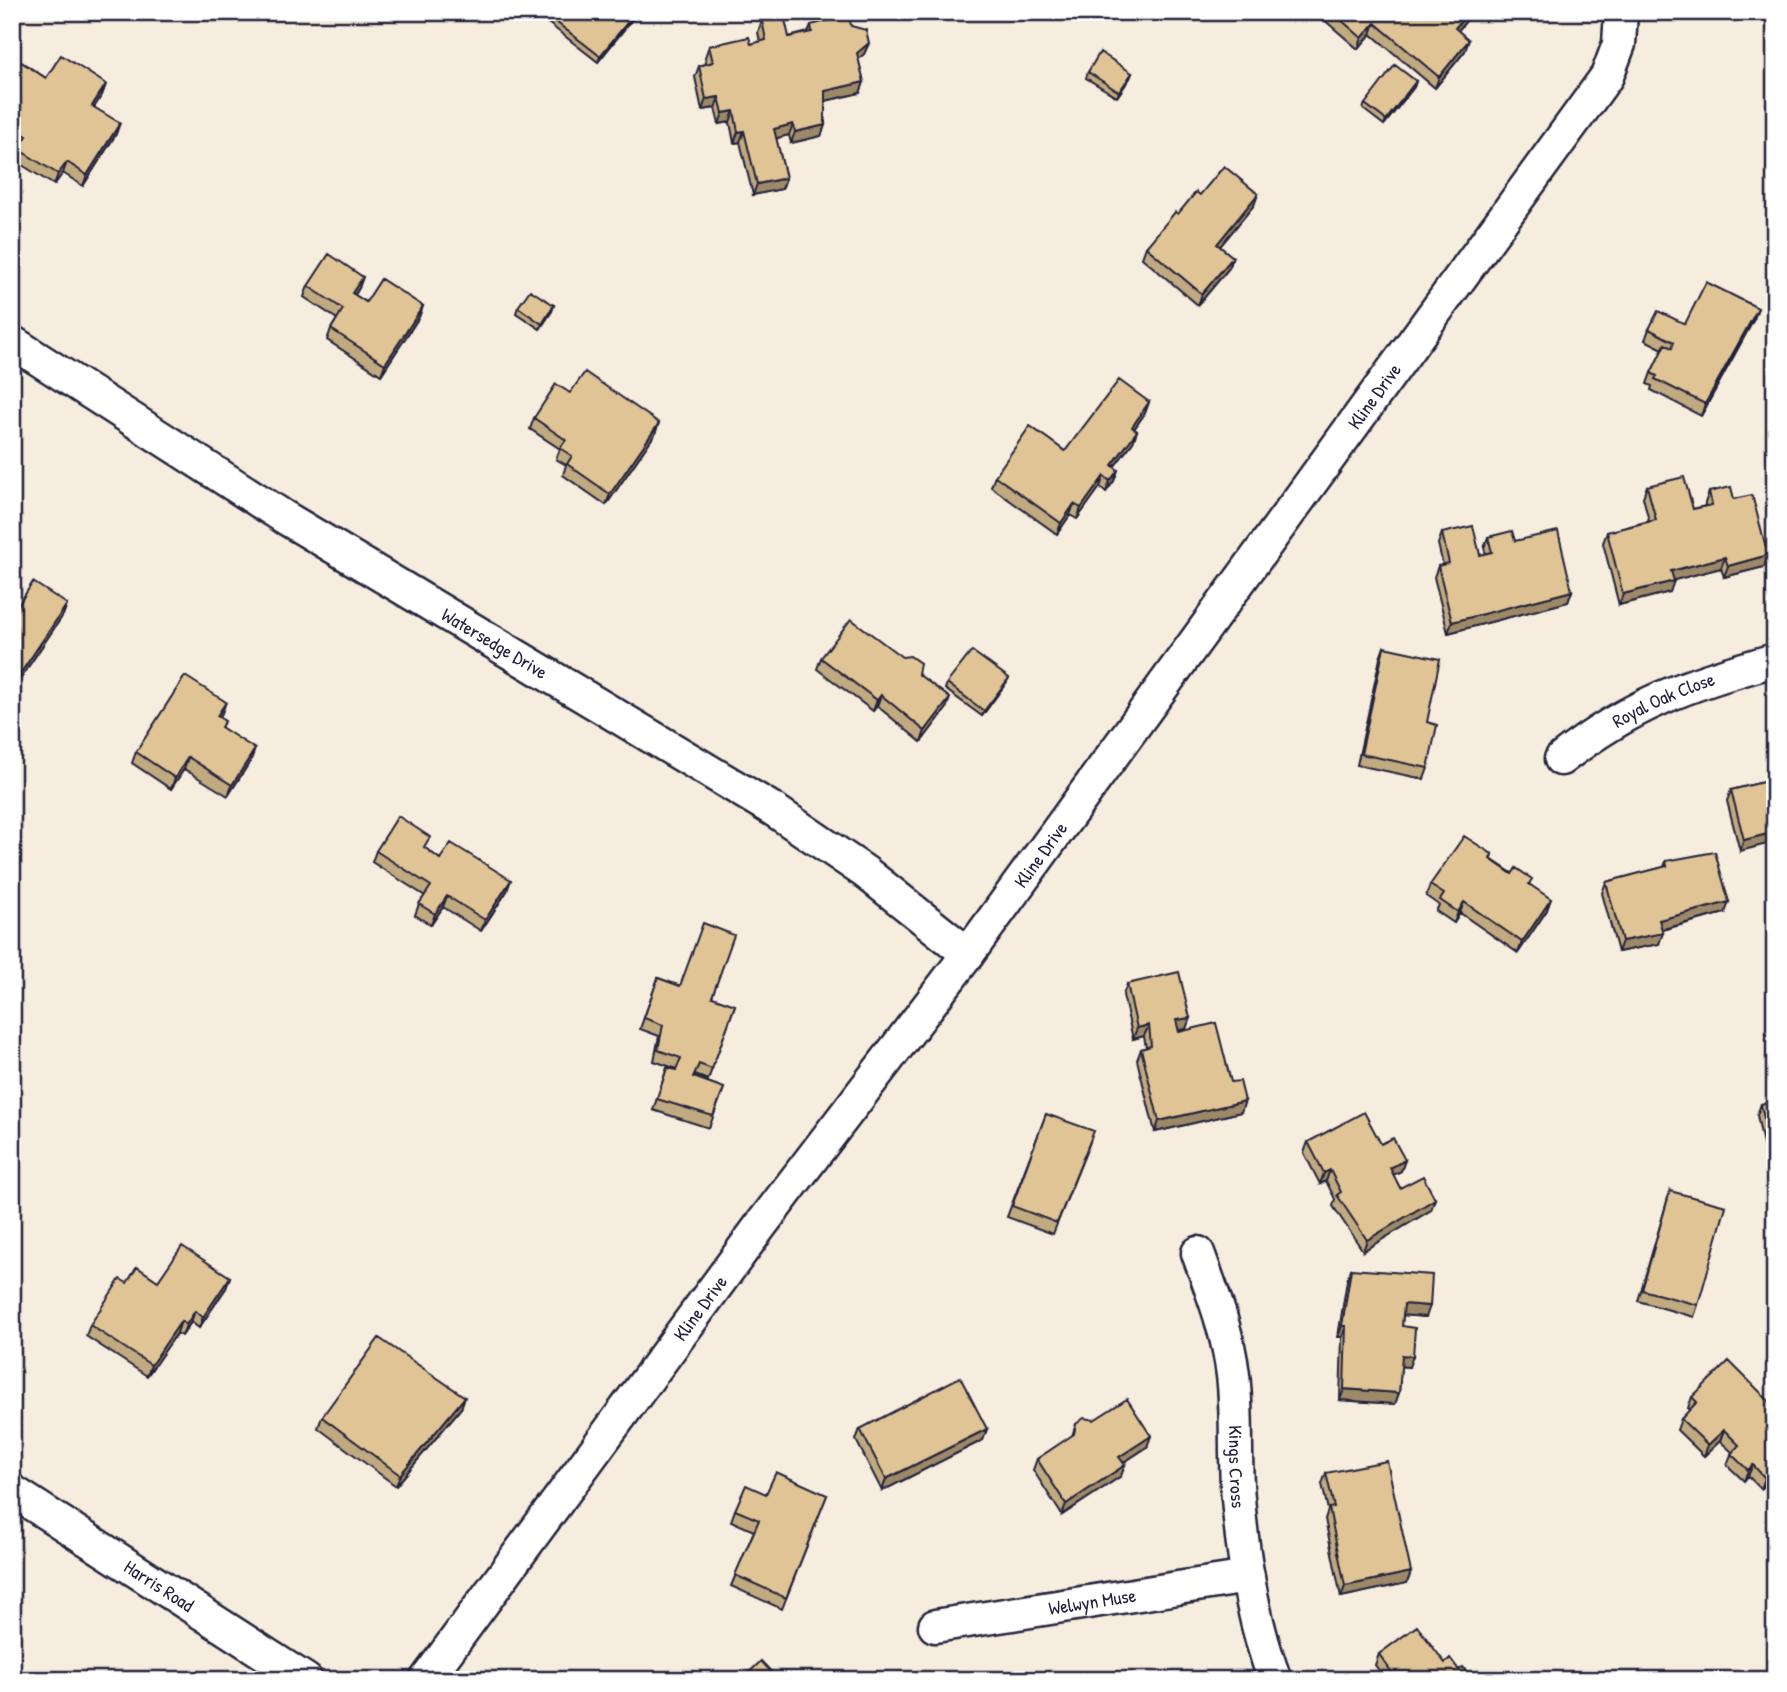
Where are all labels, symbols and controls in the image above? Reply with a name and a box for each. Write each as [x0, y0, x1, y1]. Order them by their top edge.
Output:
street label: Kline Drive [1341, 358, 1407, 434]
street label: Watersedge Drive [437, 601, 553, 685]
street label: Royal Oak Close [1607, 666, 1718, 734]
street label: Kline Drive [1008, 816, 1073, 893]
street label: Kline Drive [667, 1269, 733, 1346]
street label: Kings Cross [1223, 1425, 1252, 1509]
street label: Harris Road [119, 1554, 200, 1618]
street label: Welwyn Muse [1047, 1582, 1138, 1621]

